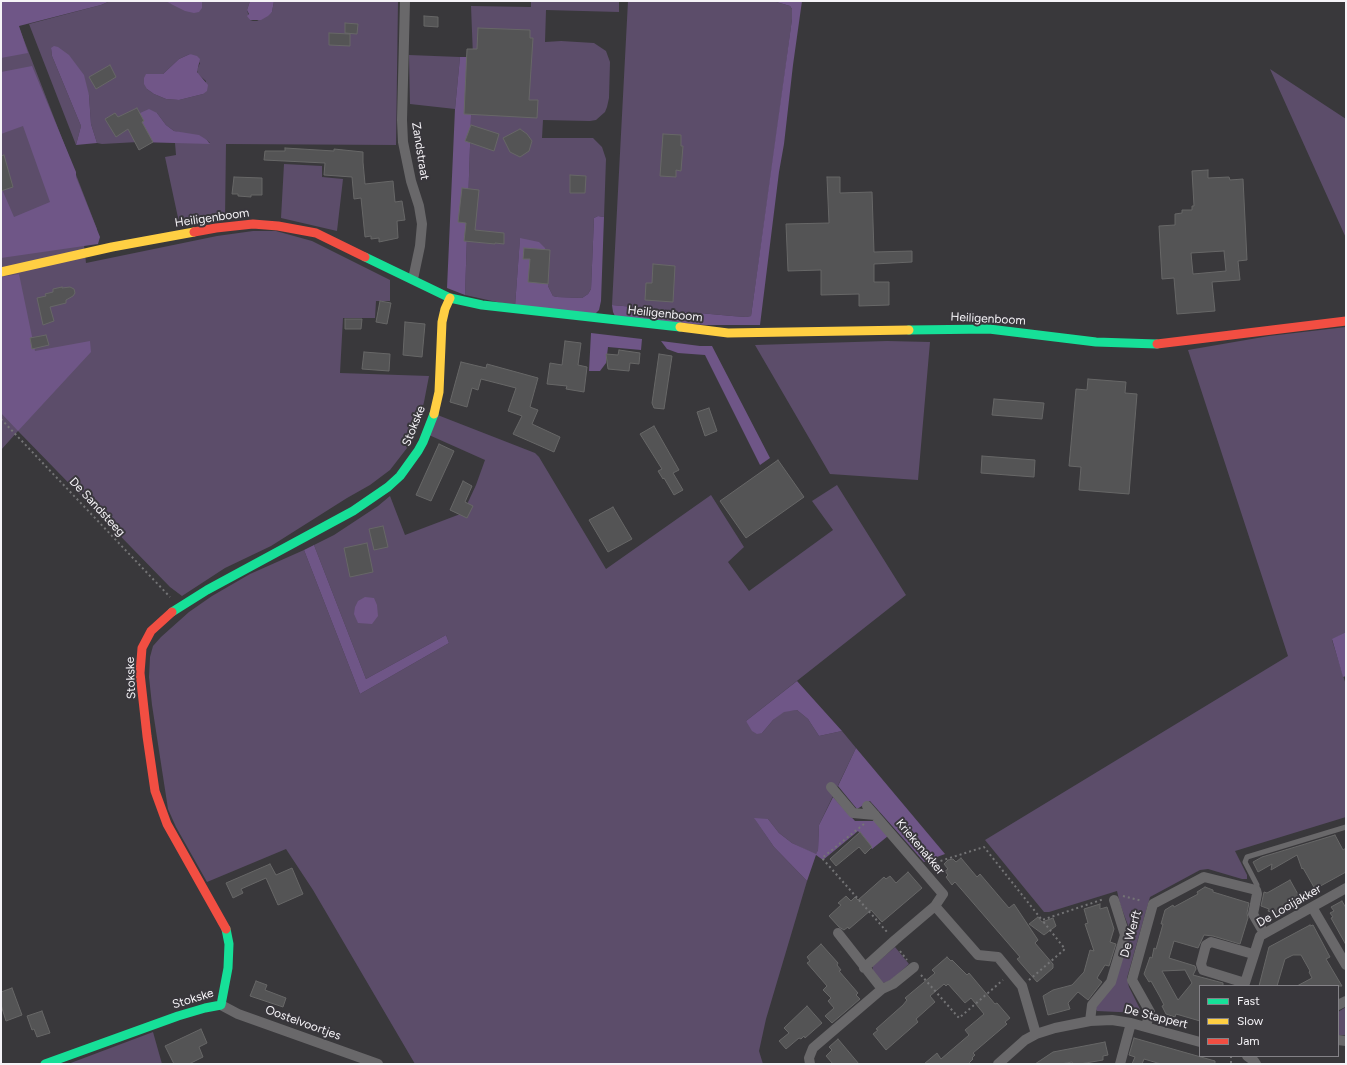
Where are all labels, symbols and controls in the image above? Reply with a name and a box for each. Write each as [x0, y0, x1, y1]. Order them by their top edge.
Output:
street label: Zandstraat [408, 121, 432, 181]
street label: Heiligenboom [174, 206, 250, 230]
street label: Heiligenboom [627, 303, 703, 325]
street label: Heiligenboom [950, 310, 1026, 328]
street label: Stokske [399, 404, 429, 448]
street label: De Sandsteeg [66, 475, 128, 539]
street label: Stokske [123, 657, 139, 699]
street label: Kriekenakker [893, 816, 947, 878]
street label: De Looijakker [1254, 882, 1324, 930]
street label: De Werft [1117, 909, 1145, 959]
legend [1199, 985, 1339, 1057]
street label: Stokske [171, 986, 215, 1012]
text: Fast [1237, 994, 1260, 1008]
street label: De Stappert [1123, 1002, 1189, 1032]
street label: Oostelvoortjes [263, 1003, 343, 1043]
text: Slow [1237, 1014, 1263, 1028]
text: Jam [1237, 1034, 1260, 1048]

